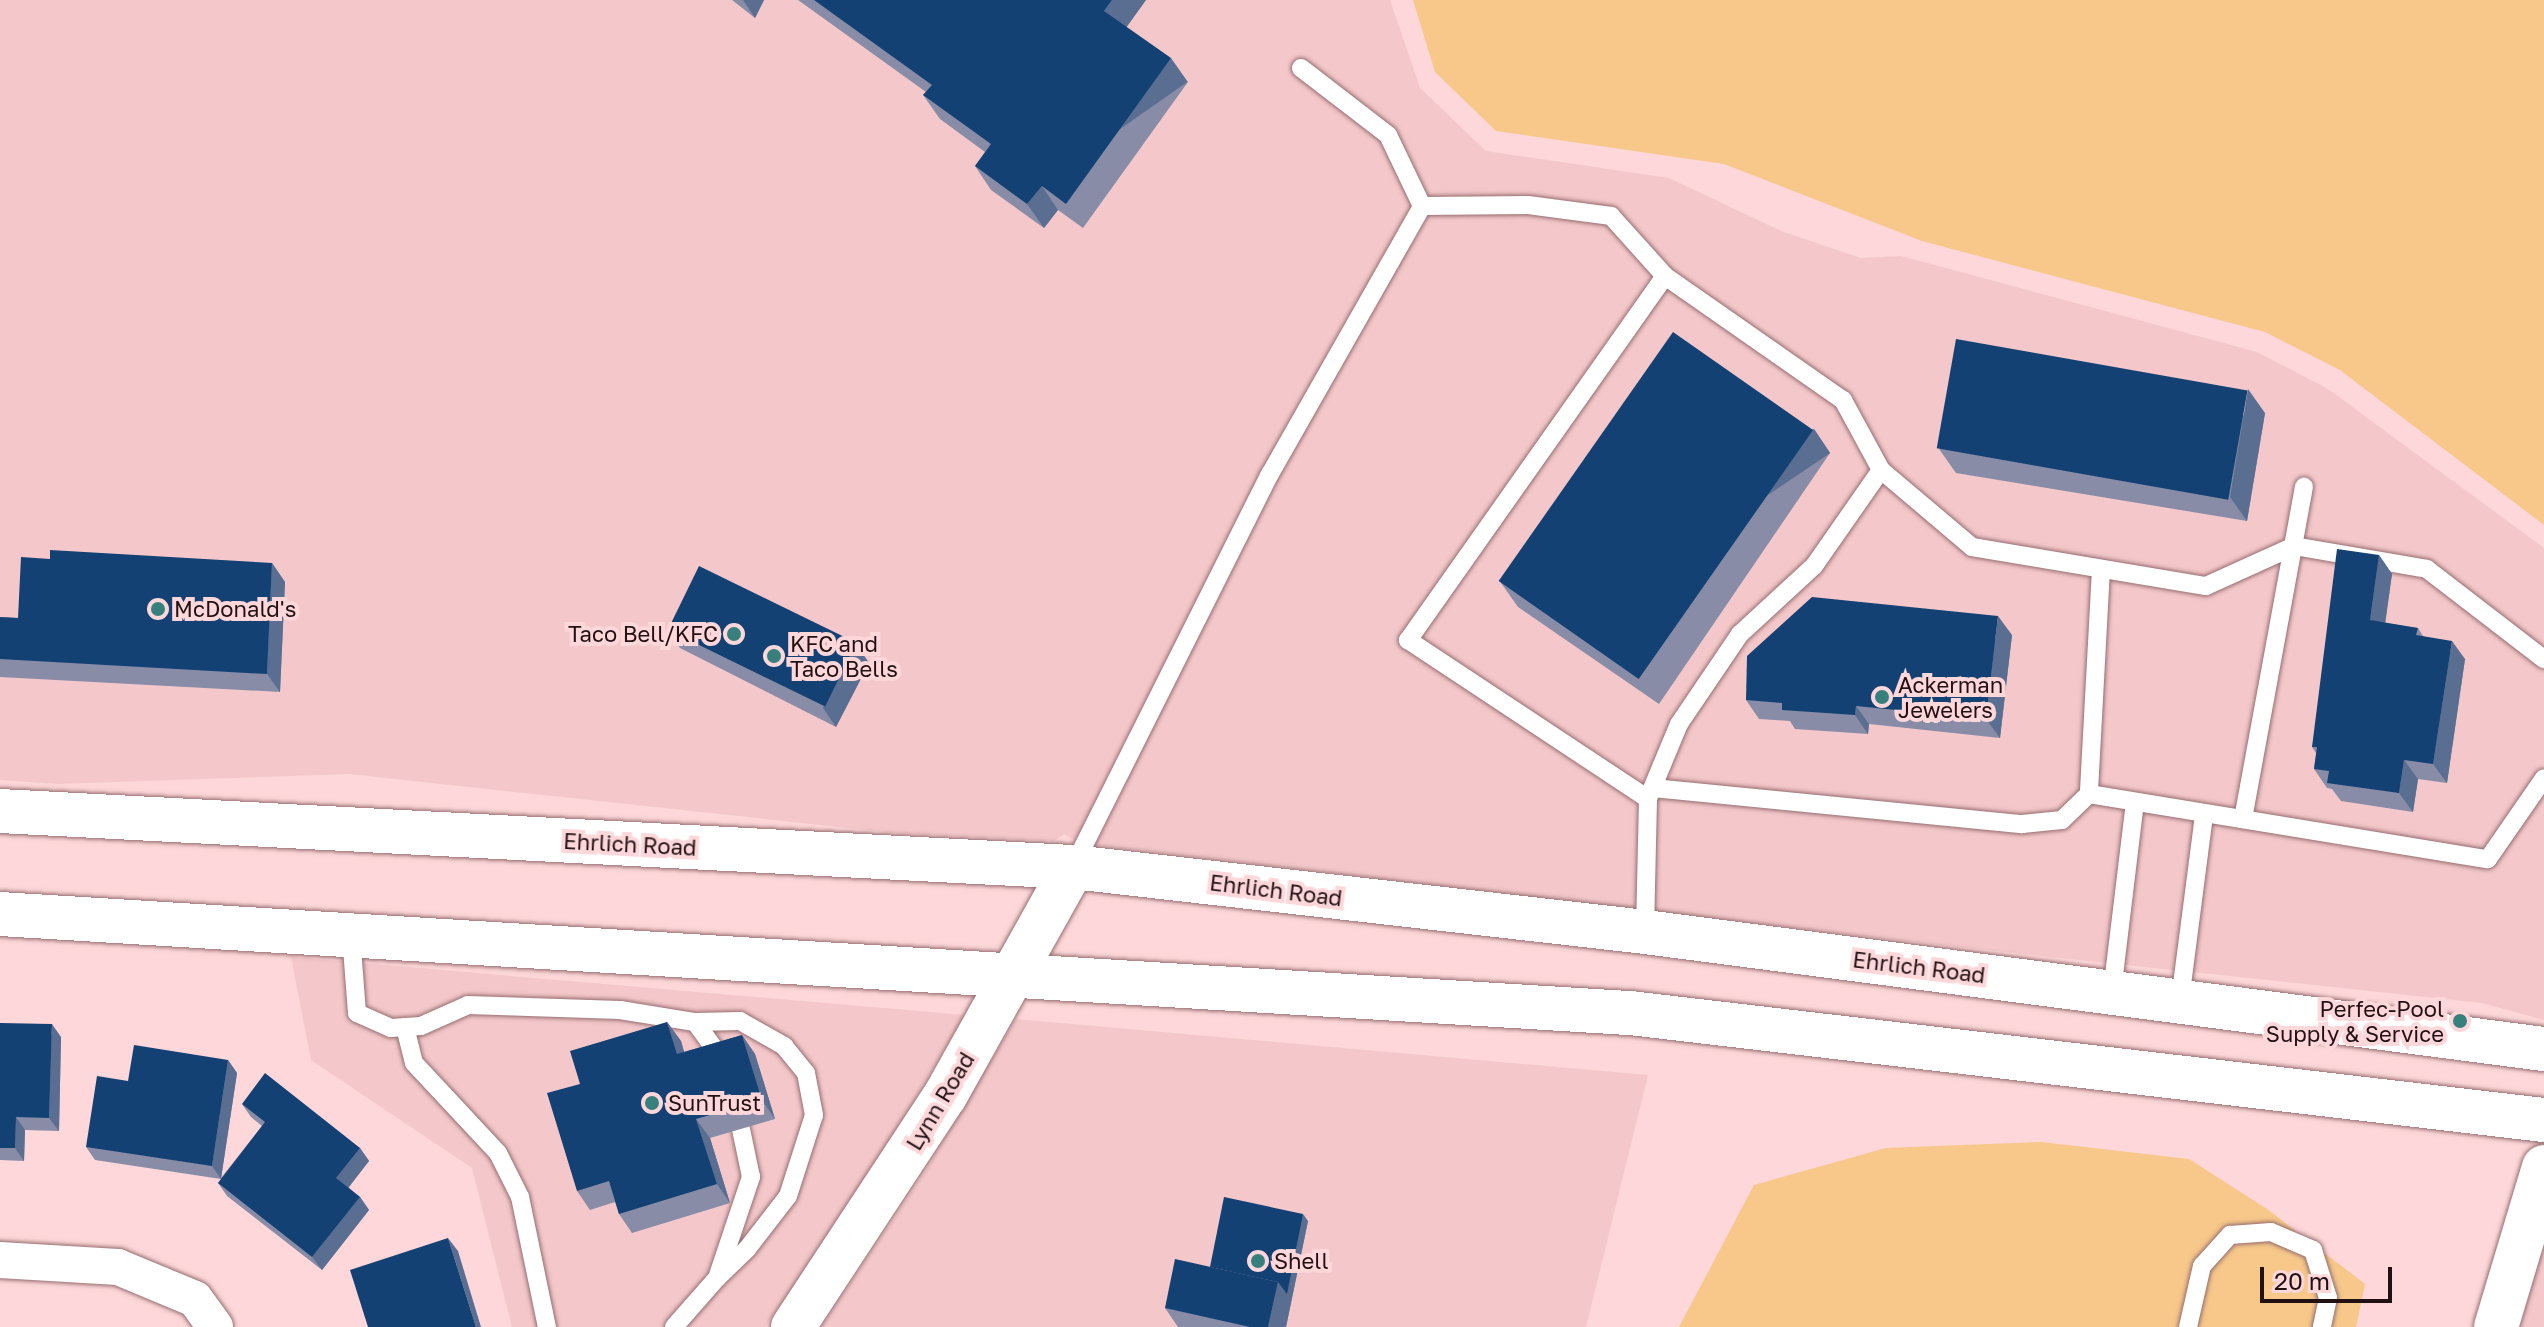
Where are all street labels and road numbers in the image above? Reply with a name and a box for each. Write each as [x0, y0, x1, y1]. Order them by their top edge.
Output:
street label: Ehrlich Road [563, 827, 697, 861]
street label: Ehrlich Road [1208, 869, 1344, 911]
street label: Ehrlich Road [1851, 946, 1987, 988]
street label: Lynn Road [900, 1047, 980, 1155]

